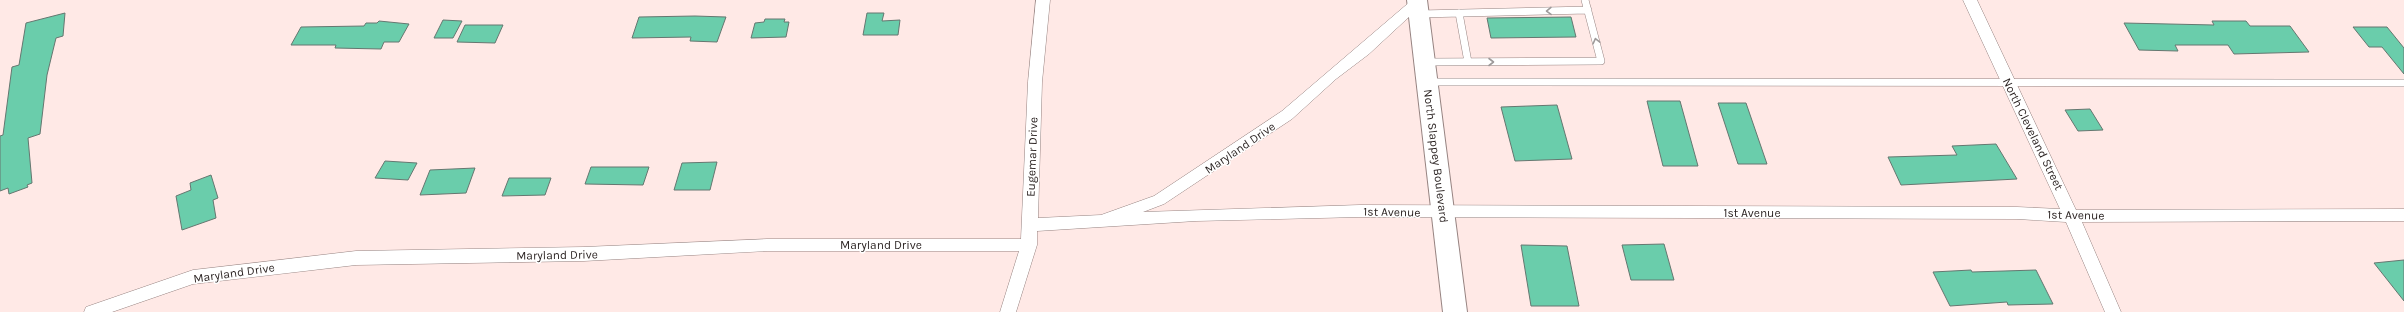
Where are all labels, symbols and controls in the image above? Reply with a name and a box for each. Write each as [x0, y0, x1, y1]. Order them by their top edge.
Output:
one-way arrow [1546, 7, 1552, 15]
one-way arrow [1592, 38, 1600, 44]
one-way arrow [1488, 58, 1494, 66]
street label: North Cleveland Street [2000, 76, 2066, 193]
street label: North Slappey Boulevard [1421, 88, 1451, 224]
street label: Eugemar Drive [1024, 117, 1040, 197]
street label: Maryland Drive [1202, 119, 1278, 177]
street label: 1st Avenue [1363, 205, 1421, 219]
street label: 1st Avenue [1723, 206, 1781, 220]
street label: 1st Avenue [2047, 208, 2105, 222]
street label: Maryland Drive [840, 238, 922, 252]
street label: Maryland Drive [516, 247, 598, 263]
street label: Maryland Drive [192, 260, 276, 286]

